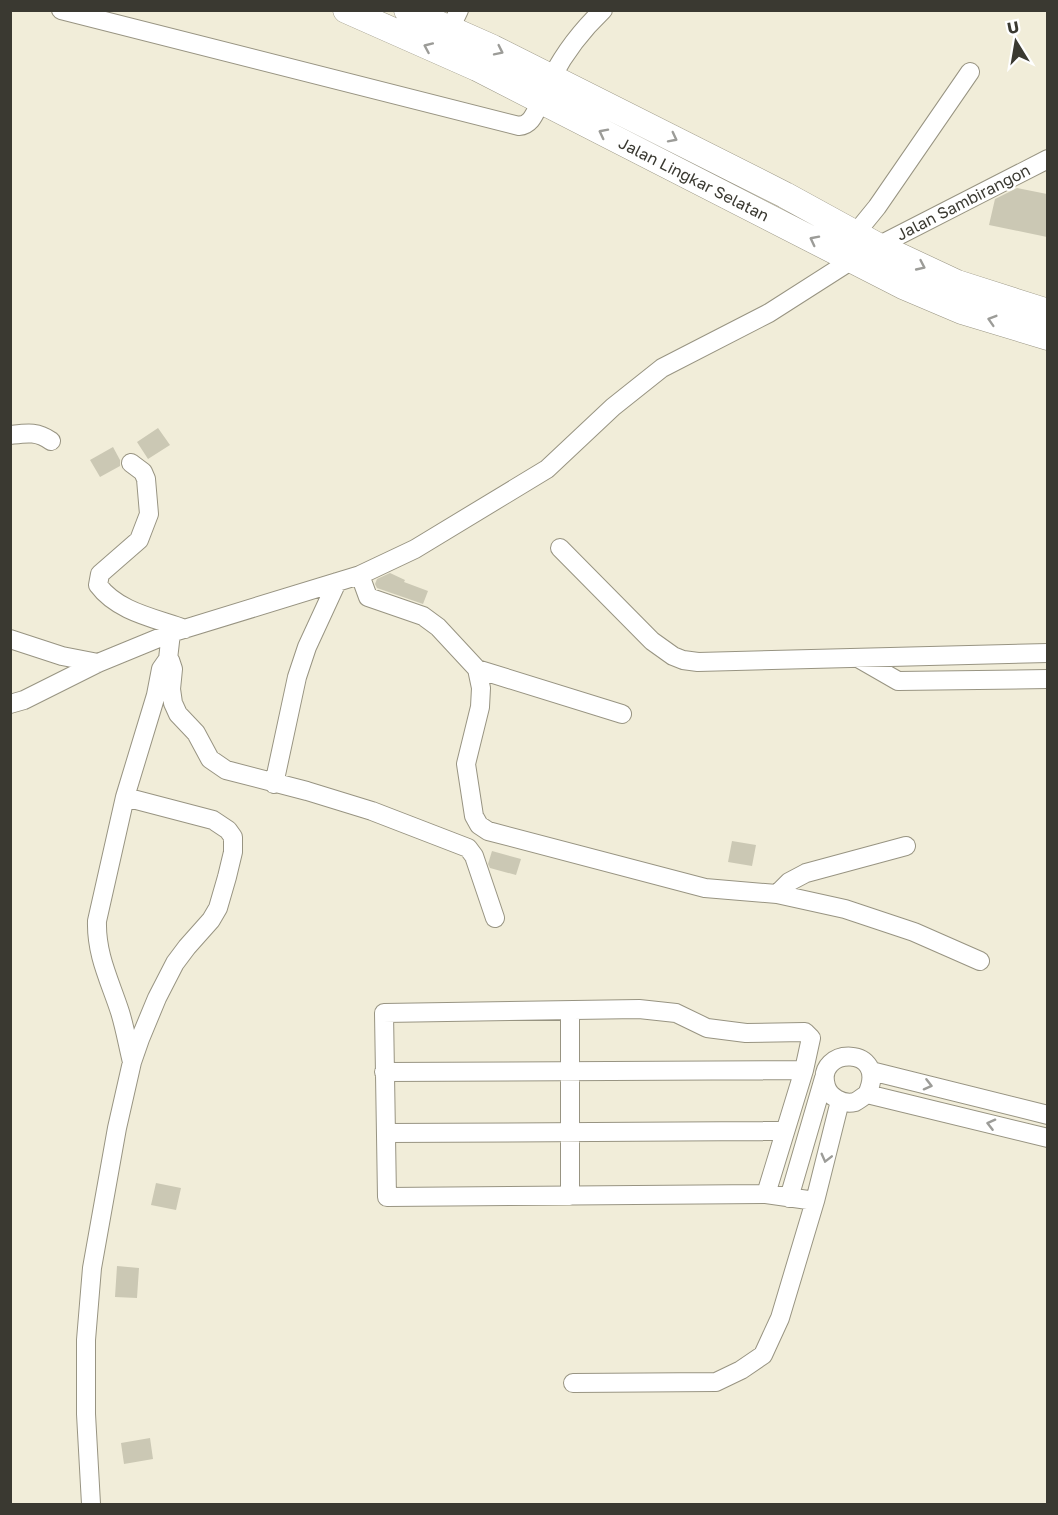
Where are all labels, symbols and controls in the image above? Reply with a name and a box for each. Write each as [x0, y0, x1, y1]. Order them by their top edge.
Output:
north arrow [986, 12, 1046, 72]
text: U [1005, 16, 1021, 38]
one-way arrow [423, 42, 434, 54]
one-way arrow [493, 43, 504, 55]
one-way arrow [598, 128, 609, 140]
one-way arrow [667, 131, 678, 143]
street label: Jalan Lingkar Selatan [616, 132, 772, 226]
street label: Jalan Sambirangon [893, 160, 1033, 244]
one-way arrow [809, 236, 820, 248]
one-way arrow [915, 259, 926, 271]
one-way arrow [987, 315, 997, 327]
one-way arrow [923, 1078, 933, 1091]
one-way arrow [986, 1119, 996, 1132]
one-way arrow [820, 1153, 833, 1163]

